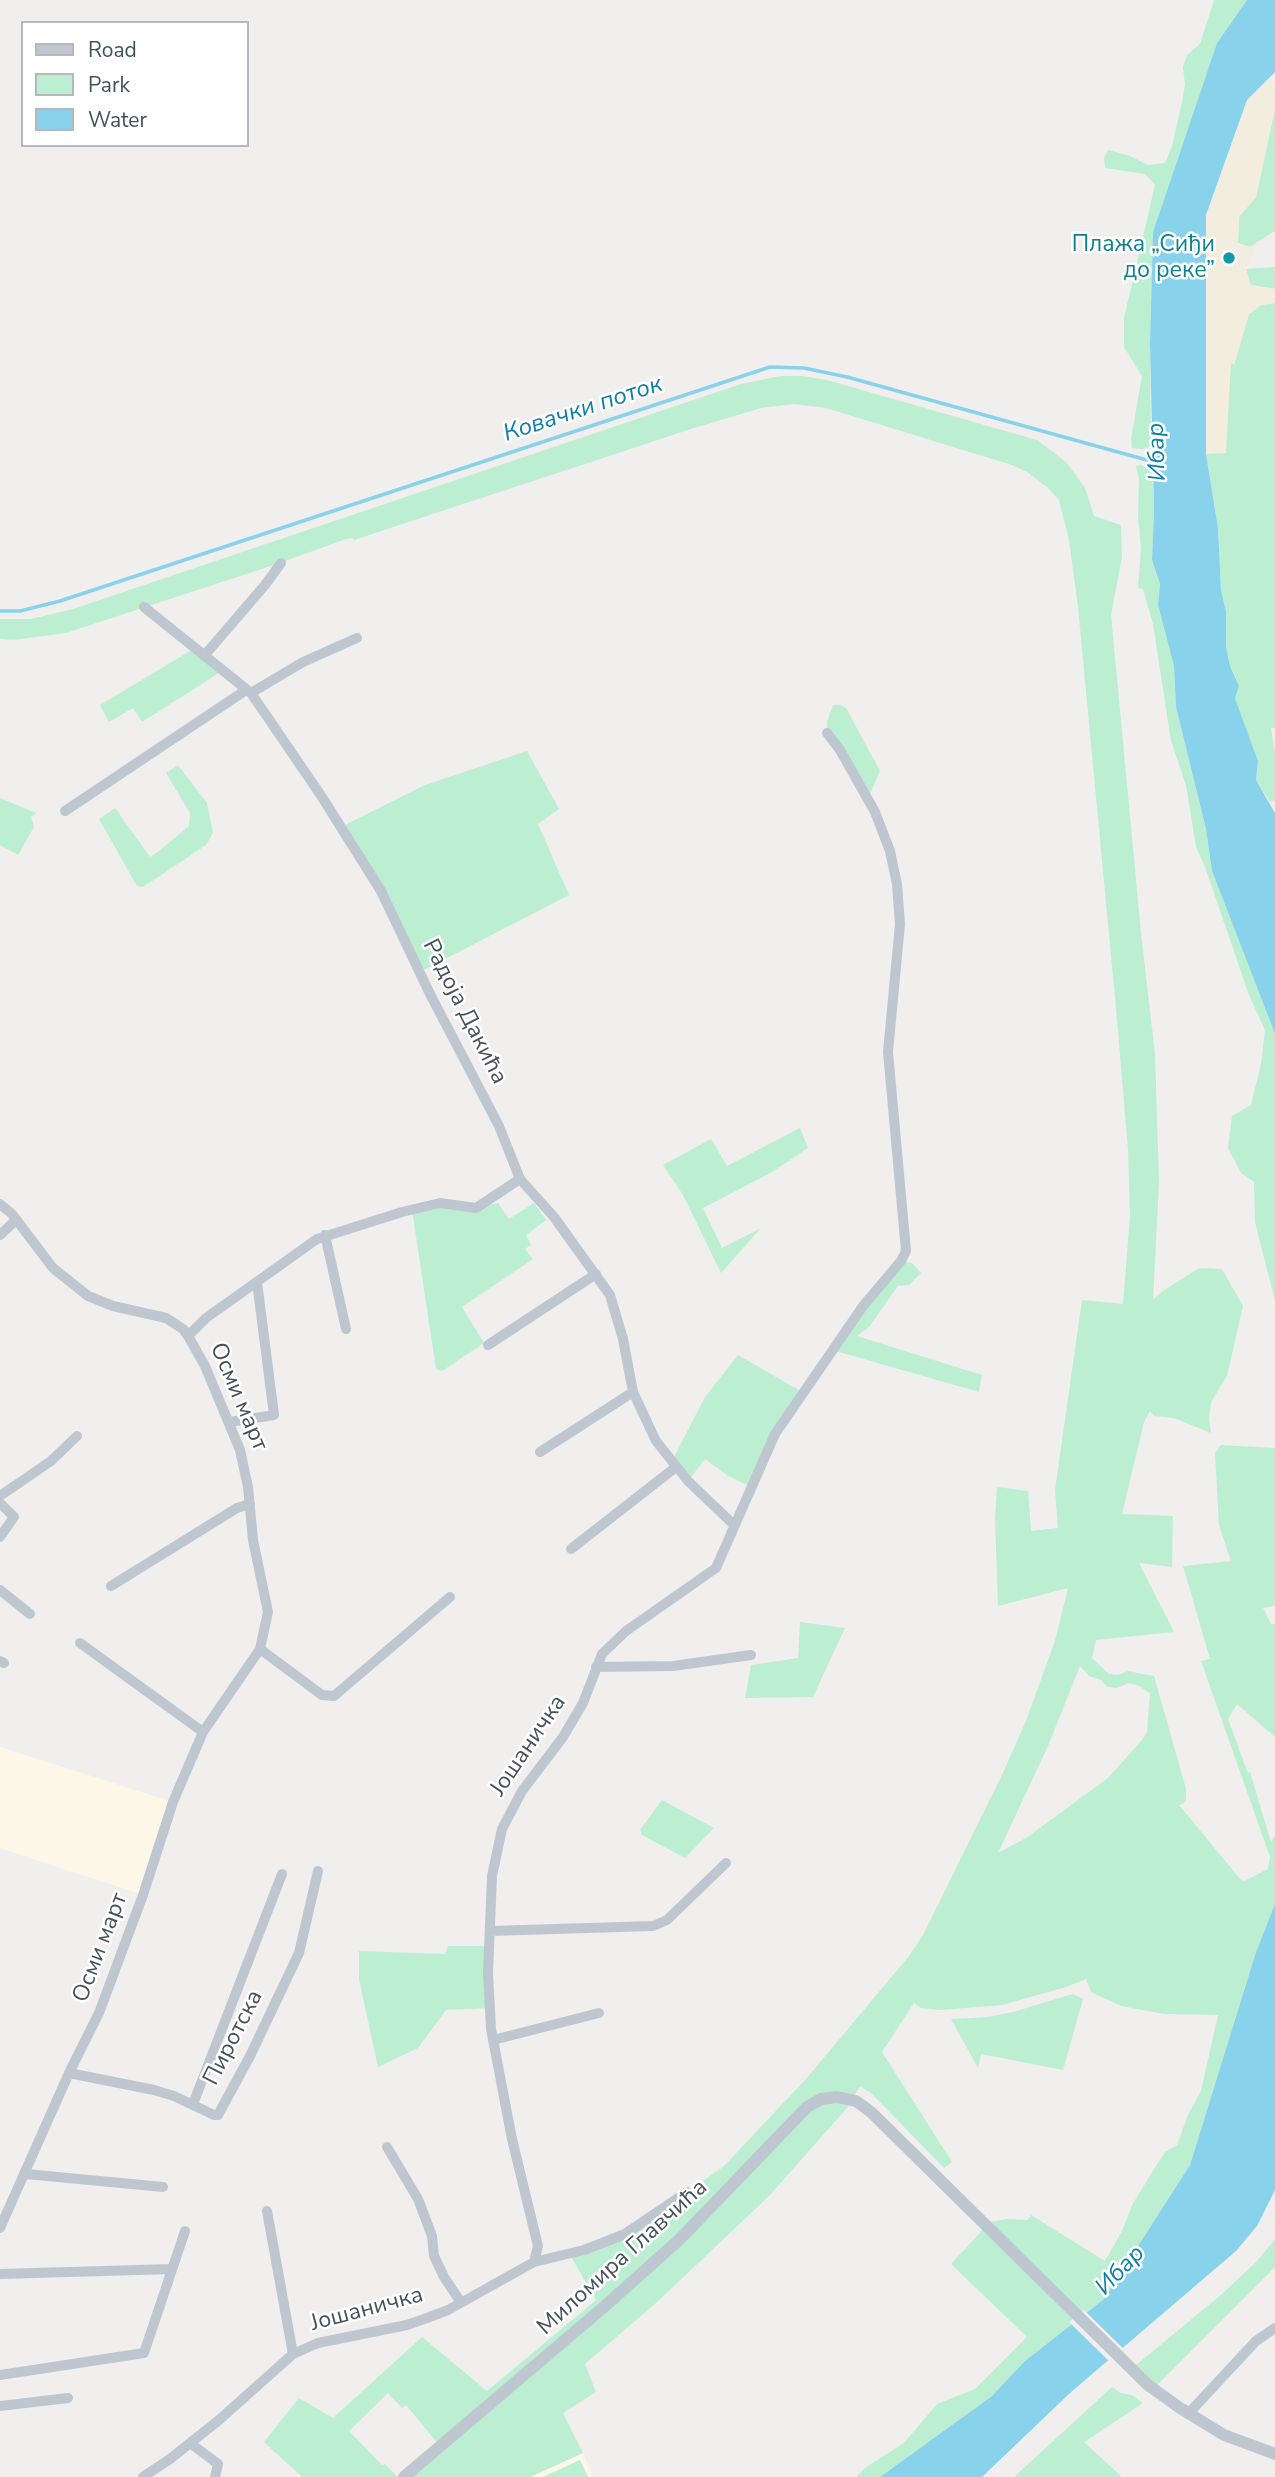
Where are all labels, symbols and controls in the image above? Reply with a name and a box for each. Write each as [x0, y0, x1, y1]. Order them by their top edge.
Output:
legend [21, 21, 248, 147]
text: Road [88, 36, 137, 64]
text: Park [88, 71, 130, 99]
text: Water [88, 106, 147, 134]
place label: Плажа „Сиђи до реке” [1072, 231, 1215, 285]
marker: Плажа „Сиђи до реке” [1221, 250, 1237, 266]
water label: Ковачки поток [500, 371, 666, 449]
water label: Ибар [1143, 422, 1173, 482]
street label: Радоја Дакића [416, 935, 512, 1089]
street label: Осми март [203, 1339, 273, 1455]
street label: Јошаничка [485, 1690, 573, 1802]
street label: Осми март [68, 1890, 134, 2006]
street label: Пиротска [198, 1986, 270, 2090]
street label: Миломира Главчића [532, 2174, 714, 2342]
water label: Ибар [1090, 2240, 1152, 2302]
street label: Јошаничка [308, 2282, 426, 2338]

